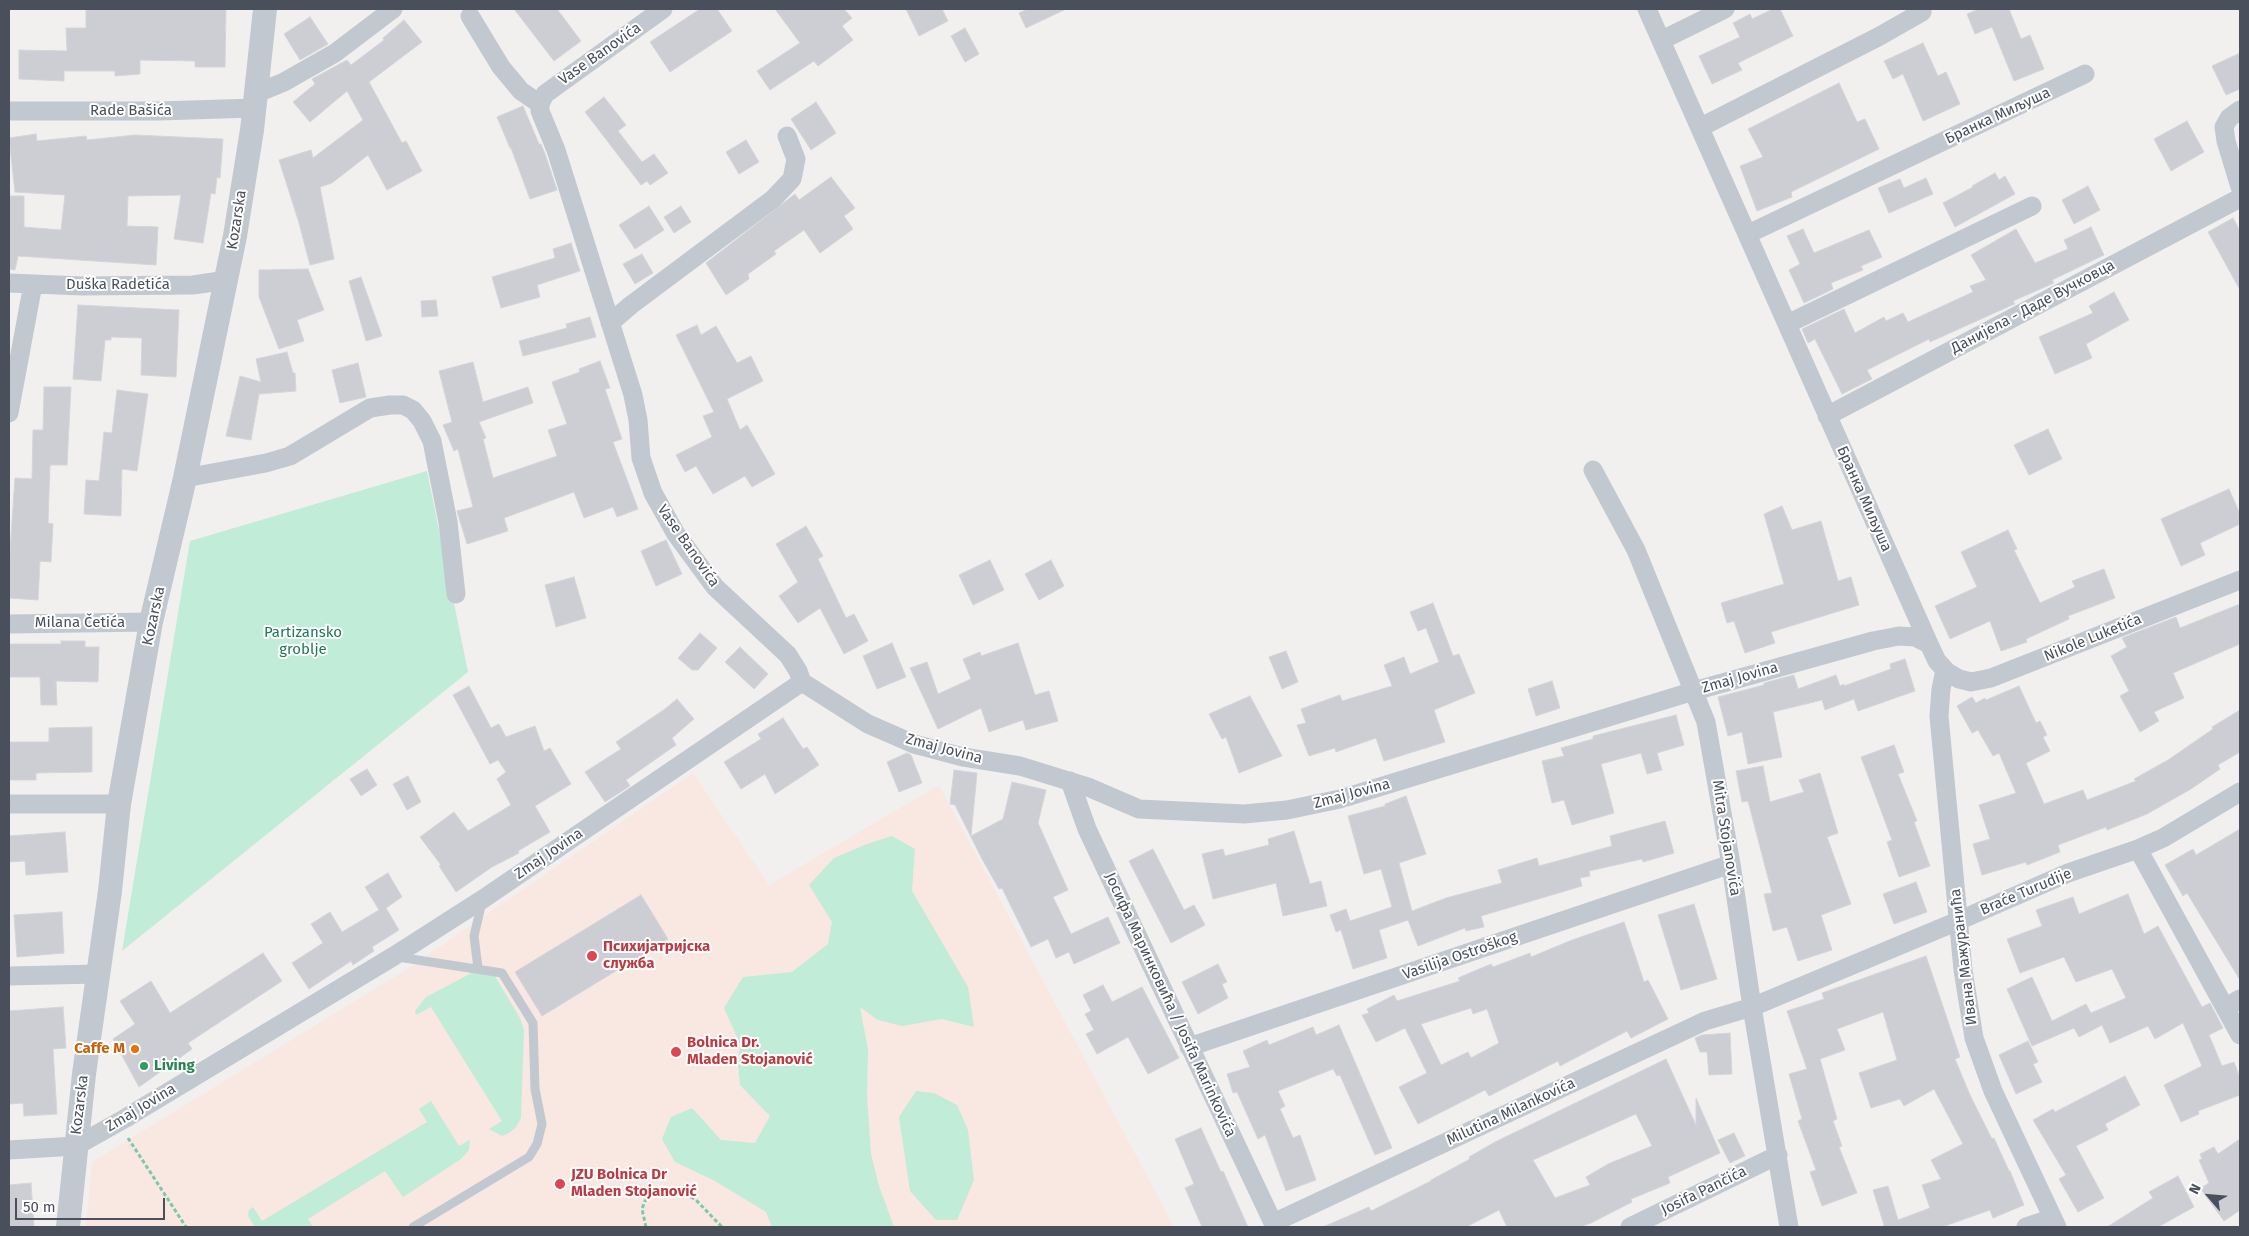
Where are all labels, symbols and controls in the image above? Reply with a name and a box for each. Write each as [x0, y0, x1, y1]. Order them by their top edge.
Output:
street label: Vase Banovića [555, 19, 645, 89]
street label: Бранка Миљуша [1943, 84, 2053, 148]
street label: Rade Bašića [90, 102, 172, 120]
street label: Kozarska [223, 189, 251, 251]
street label: Данијела - Даде Вучковца [1948, 256, 2118, 358]
street label: Duška Radetića [66, 276, 170, 294]
street label: Бранка Миљуша [1833, 443, 1895, 555]
street label: Vase Banovića [653, 501, 723, 591]
street label: Kozarska [139, 585, 169, 647]
street label: Nikole Luketića [2042, 610, 2144, 666]
street label: Milana Četića [35, 614, 125, 632]
park label: Partizansko groblje [264, 624, 342, 659]
street label: Zmaj Jovina [1700, 659, 1780, 697]
street label: Zmaj Jovina [904, 730, 984, 768]
street label: Zmaj Jovina [1312, 775, 1392, 813]
street label: Mitra Stojanovića [1708, 779, 1744, 897]
street label: Zmaj Jovina [511, 825, 587, 883]
street label: Braće Turudije [1978, 865, 2074, 919]
street label: Јосифа Маринковића / Josifa Marinkovića [1101, 870, 1239, 1140]
street label: Ивана Мажуранића [1947, 888, 1981, 1026]
street label: Vasilija Ostroškog [1400, 928, 1520, 984]
place label: Психијатријска служба [603, 938, 710, 973]
marker: Психијатријска служба [585, 949, 599, 963]
place label: Bolnica Dr. Mladen Stojanović [687, 1034, 813, 1069]
place label: Caffe M [74, 1040, 125, 1058]
marker: Caffe M [129, 1043, 141, 1055]
marker: Bolnica Dr. Mladen Stojanović [669, 1045, 683, 1059]
place label: Living [154, 1057, 195, 1075]
marker: Living [138, 1060, 150, 1072]
street label: Kozarska [67, 1074, 93, 1136]
street label: Milutina Milankovića [1444, 1074, 1578, 1150]
street label: Zmaj Jovina [103, 1080, 179, 1136]
street label: Josifa Pančića [1658, 1163, 1750, 1219]
place label: JZU Bolnica Dr Mladen Stojanović [571, 1166, 697, 1201]
north arrow [2184, 1171, 2234, 1221]
marker: JZU Bolnica Dr Mladen Stojanović [553, 1177, 567, 1191]
text: N [2186, 1181, 2205, 1197]
scale bar [18, 1188, 168, 1220]
text: 50 m [23, 1198, 56, 1216]

